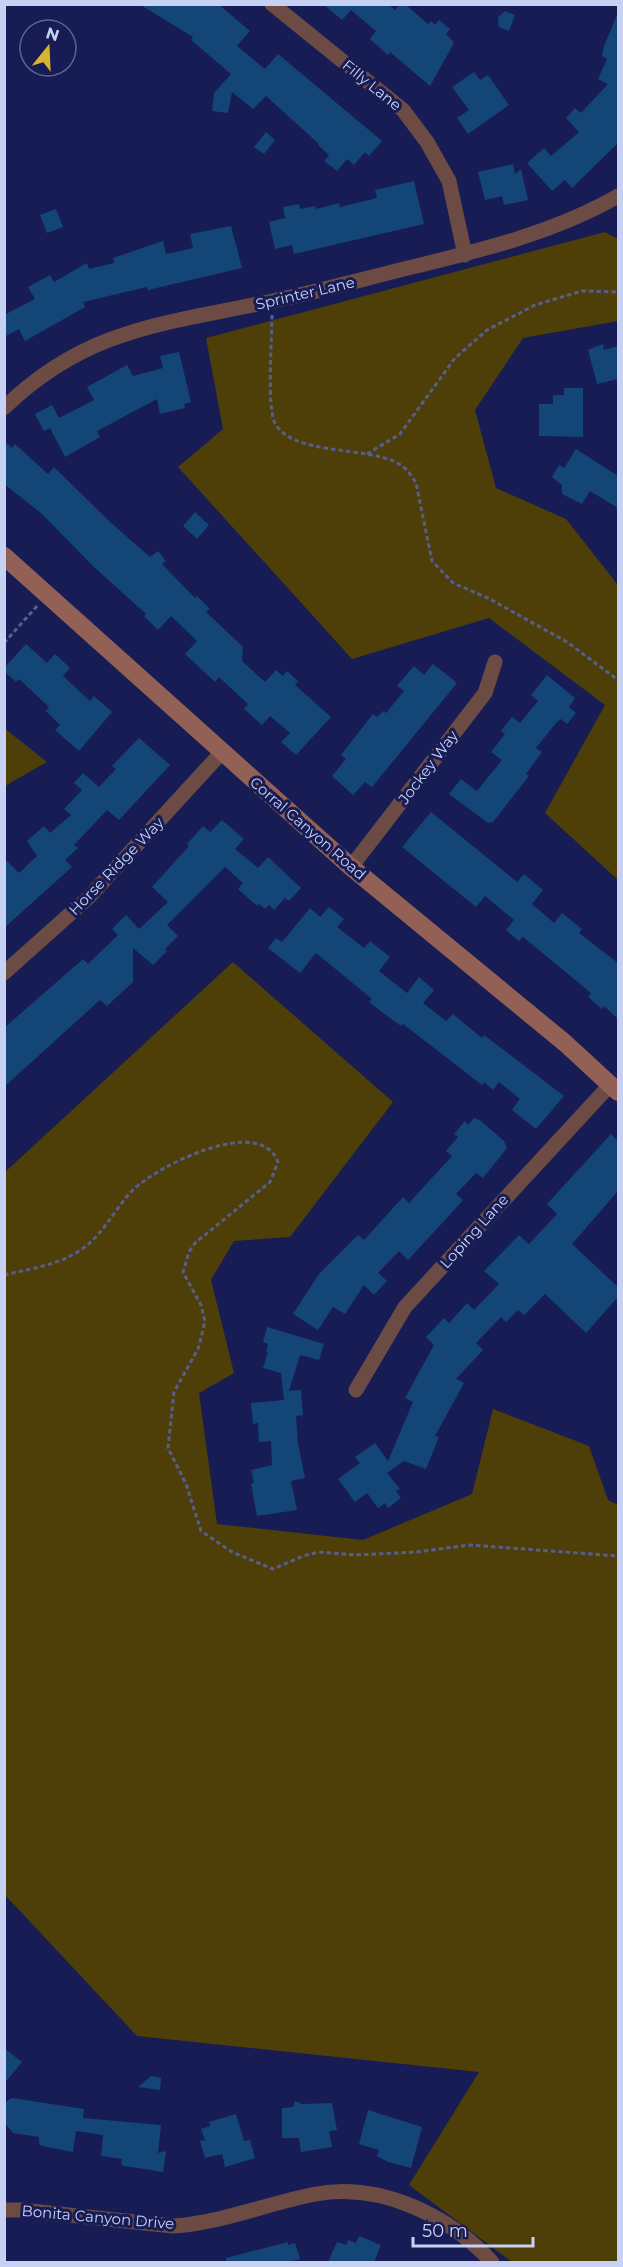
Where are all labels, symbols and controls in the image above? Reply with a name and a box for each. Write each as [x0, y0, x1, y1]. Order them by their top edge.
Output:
north arrow [18, 18, 78, 78]
text: N [43, 23, 62, 45]
street label: Filly Lane [339, 55, 405, 115]
street label: Sprinter Lane [254, 272, 356, 314]
street label: Jockey Way [393, 726, 462, 808]
street label: Corral Canyon Road [246, 772, 370, 884]
street label: Horse Ridge Way [64, 812, 168, 919]
street label: Loping Lane [436, 1190, 512, 1272]
street label: Bonita Canyon Drive [21, 2201, 175, 2233]
scale bar [413, 2210, 533, 2248]
text: 50 m [422, 2220, 468, 2242]

